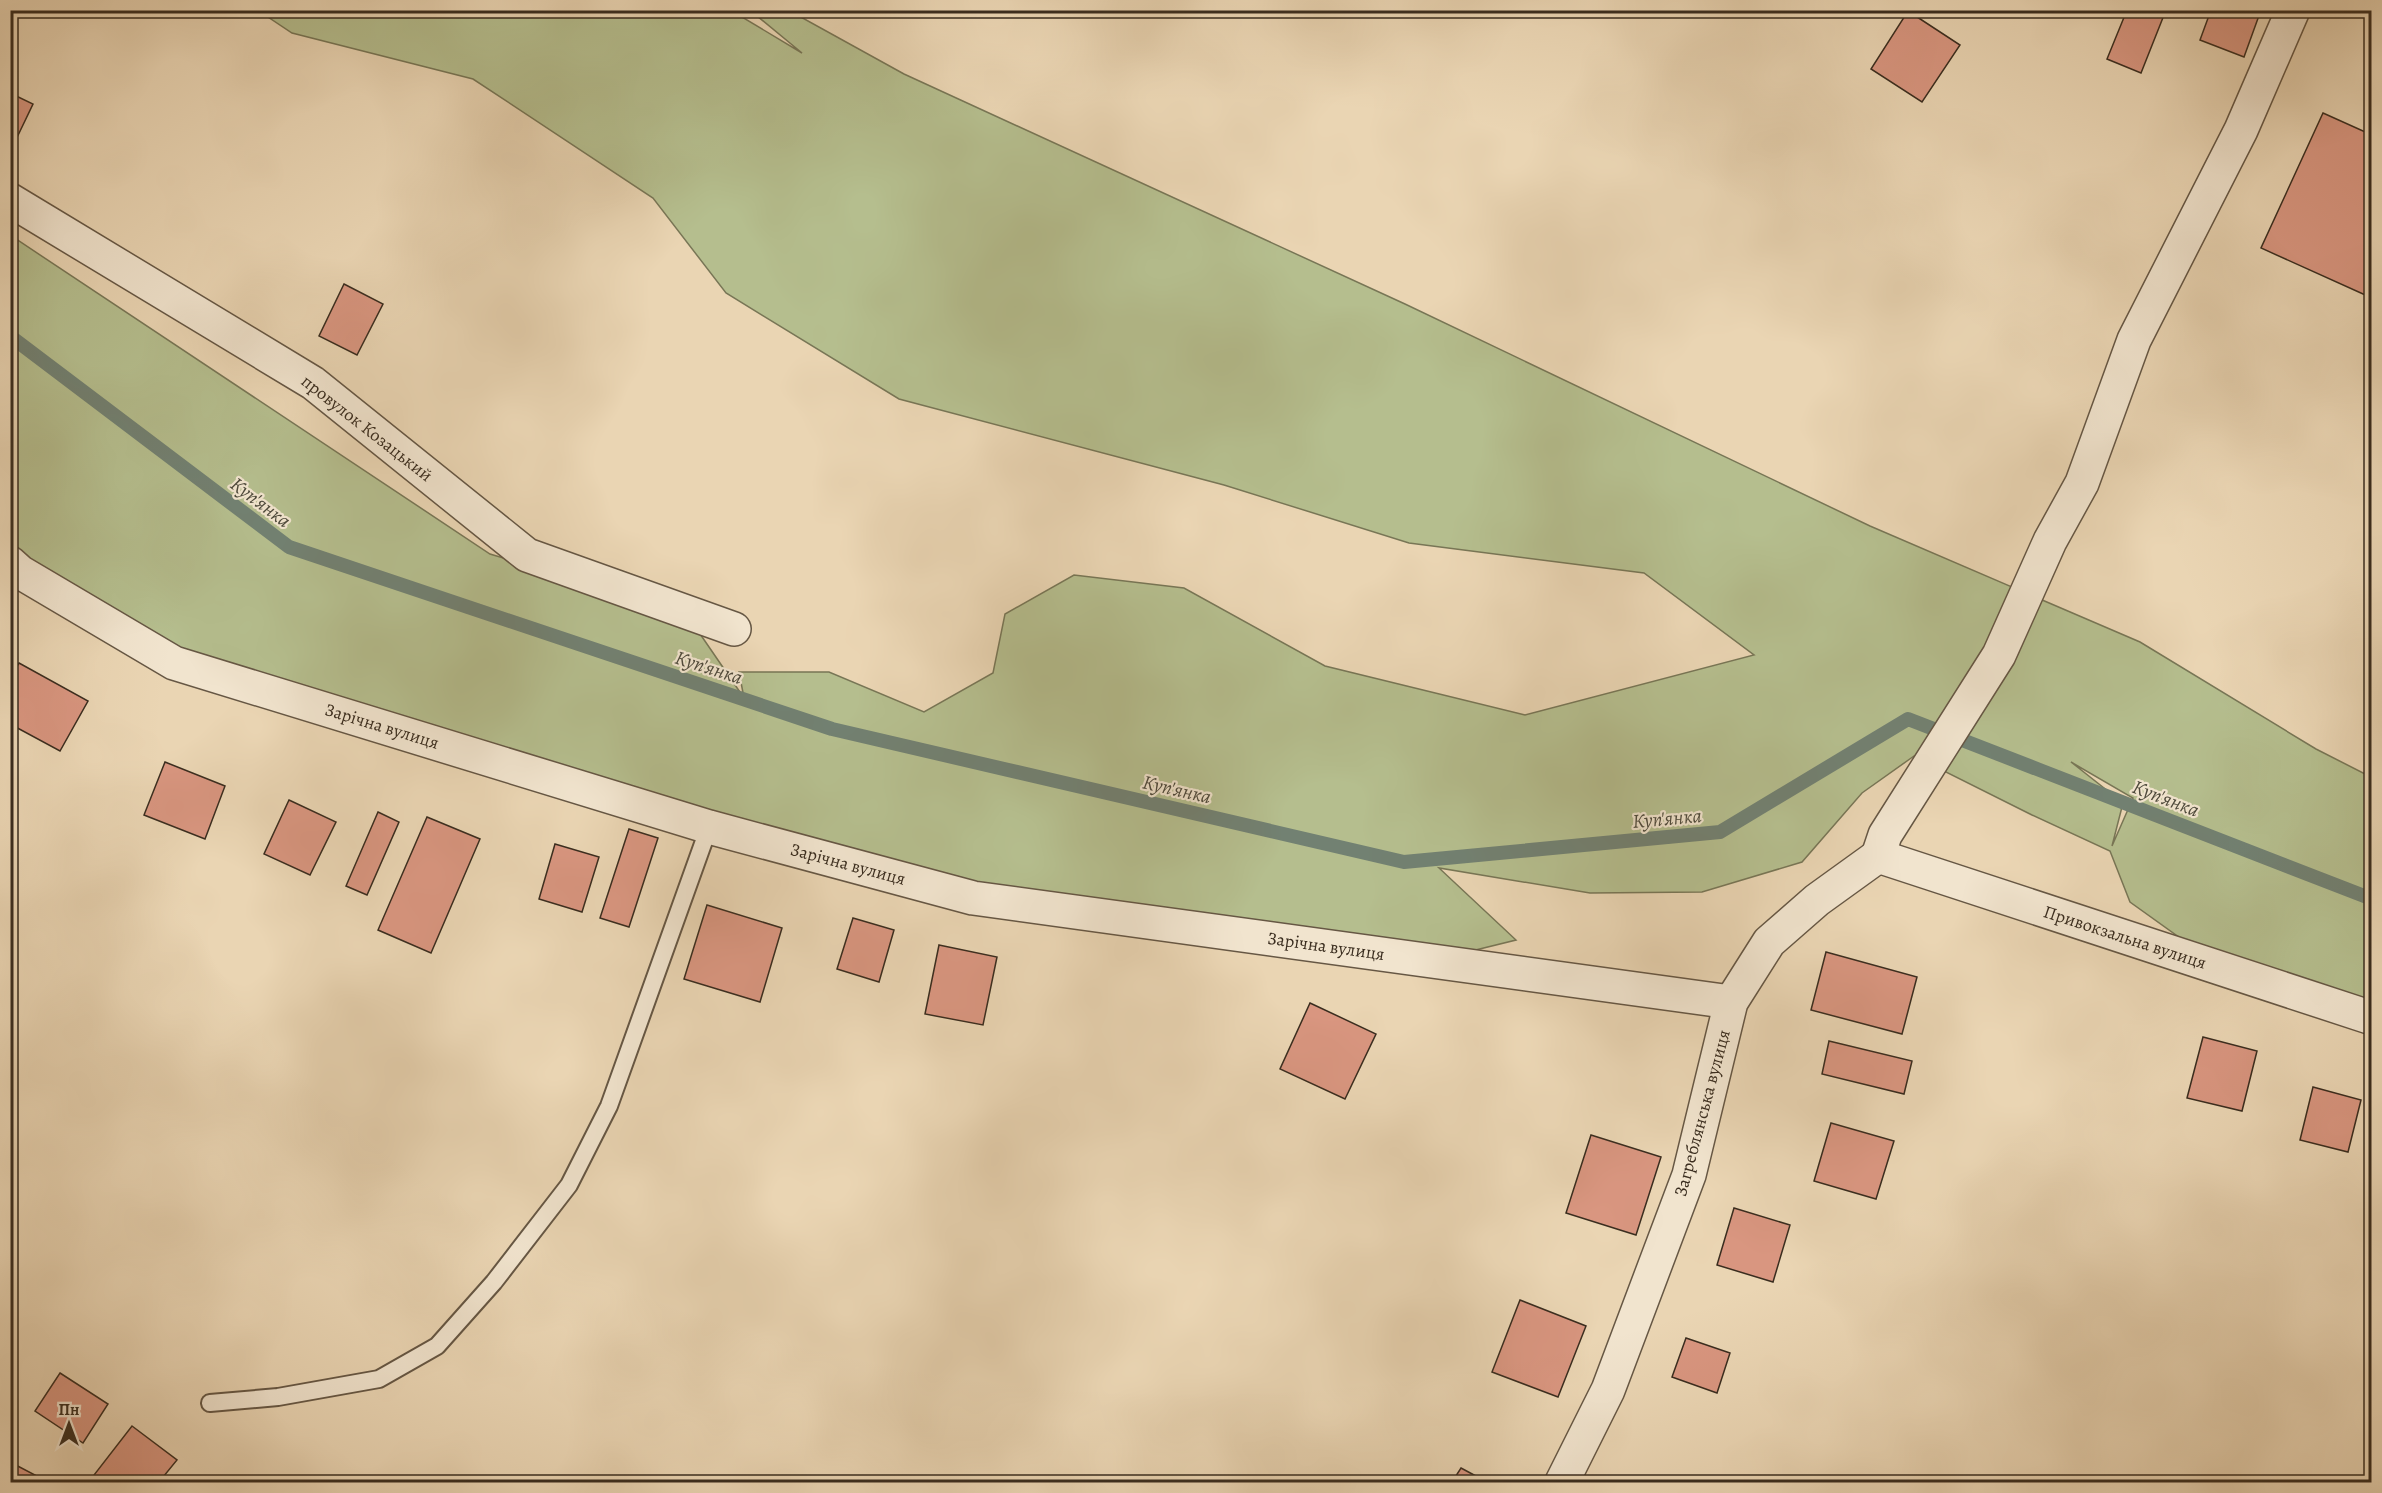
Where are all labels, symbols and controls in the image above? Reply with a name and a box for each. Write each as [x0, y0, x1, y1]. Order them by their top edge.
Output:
street label: провулок Козацький [296, 369, 438, 487]
water label: Куп'янка [225, 471, 297, 534]
water label: Куп'янка [672, 644, 746, 691]
street label: Зарічна вулиця [322, 697, 442, 755]
water label: Куп'янка [1140, 769, 1214, 810]
water label: Куп'янка [2129, 773, 2203, 824]
water label: Куп'янка [1631, 802, 1703, 835]
street label: Зарічна вулиця [788, 837, 908, 891]
street label: Привокзальна вулиця [2041, 899, 2209, 975]
street label: Зарічна вулиця [1266, 926, 1386, 966]
street label: Загреблянська вулиця [1668, 1027, 1736, 1199]
north arrow [39, 1394, 99, 1454]
text: Пн [59, 1399, 79, 1421]

